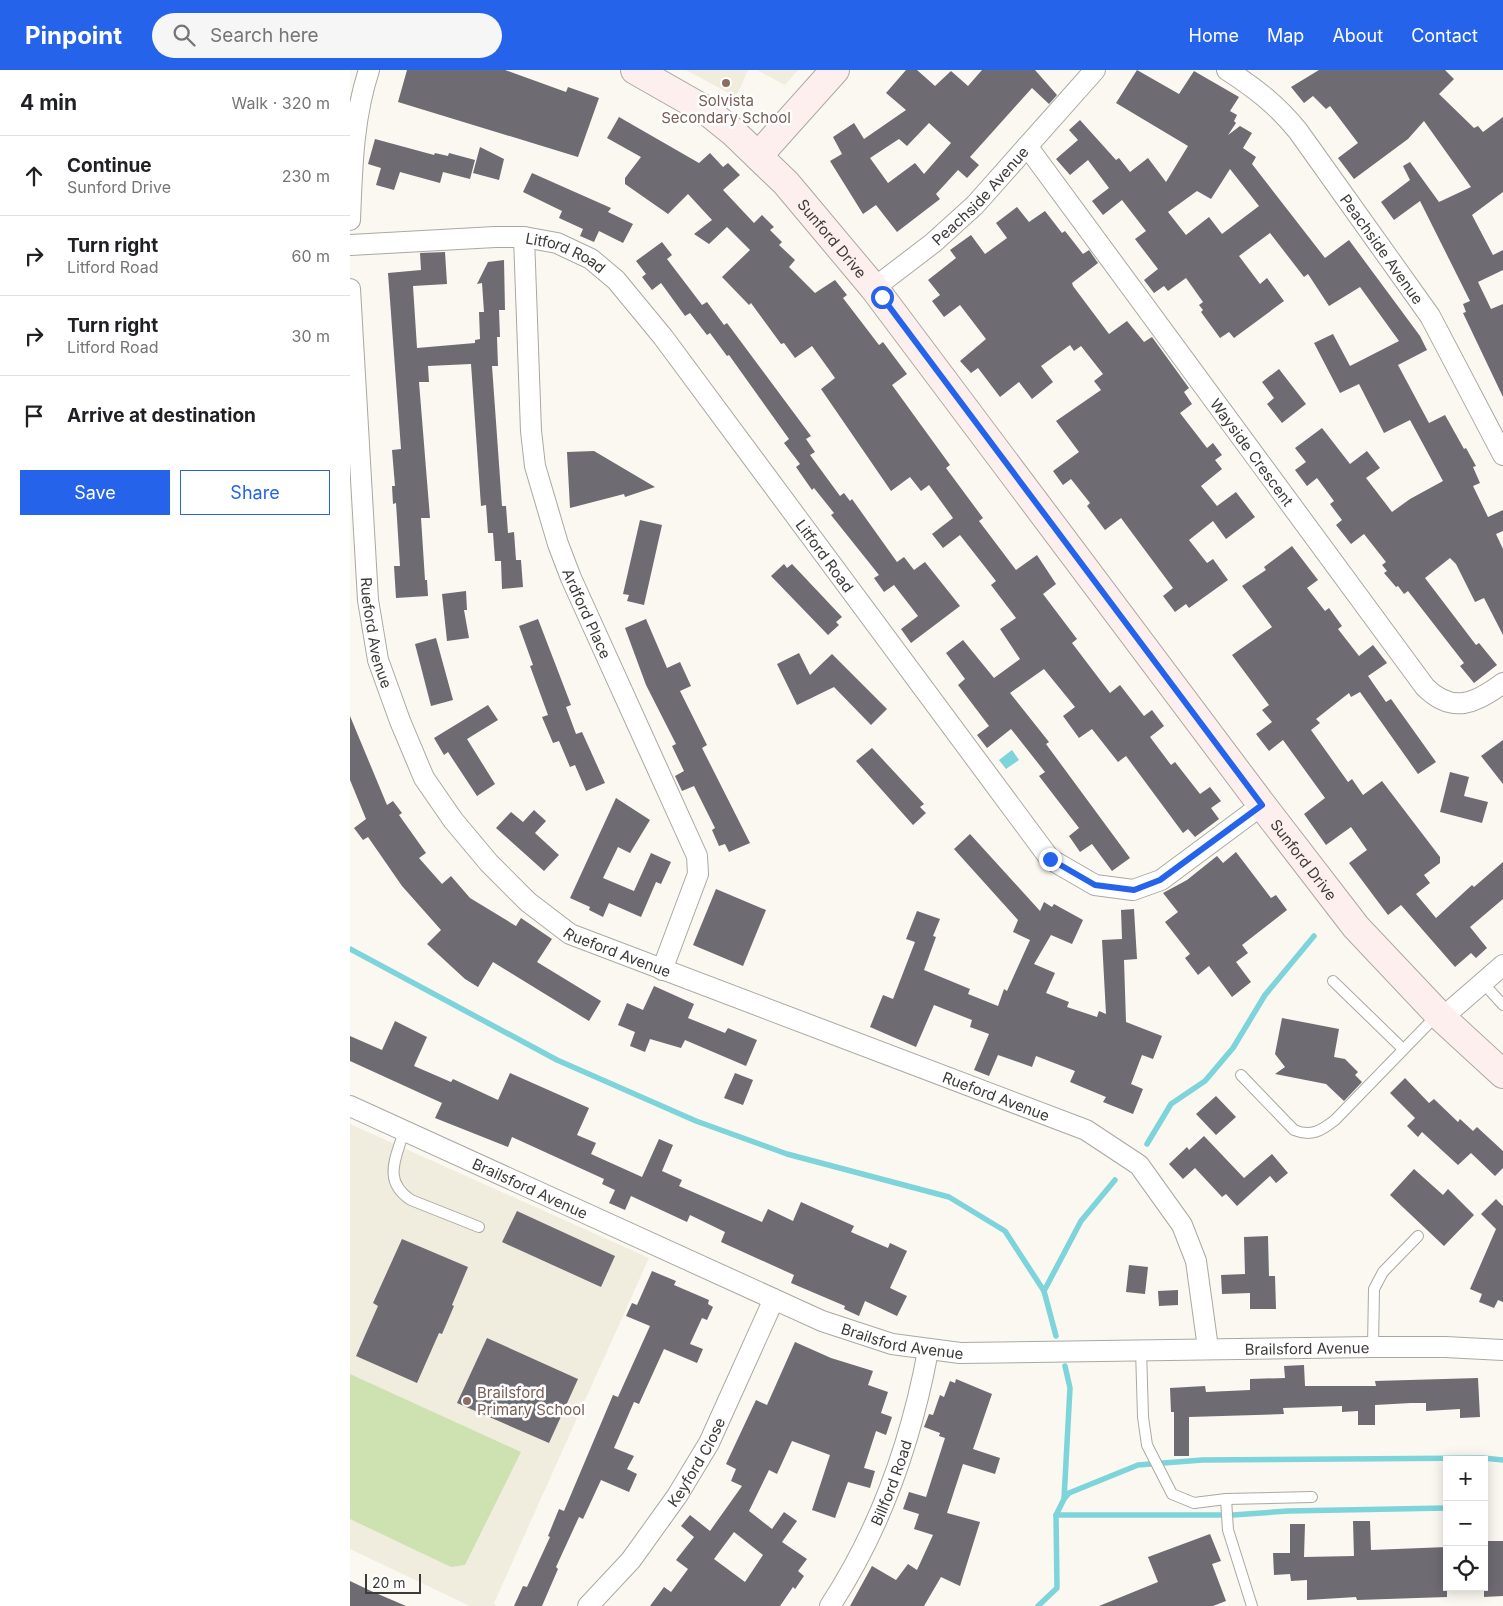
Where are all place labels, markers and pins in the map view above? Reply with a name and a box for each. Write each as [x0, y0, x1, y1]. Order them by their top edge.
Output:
marker: Solvista Secondary School [720, 77, 732, 89]
place label: Solvista Secondary School [661, 91, 791, 127]
place label: Brailsford Primary School [477, 1383, 585, 1419]
marker: Brailsford Primary School [461, 1395, 473, 1407]

